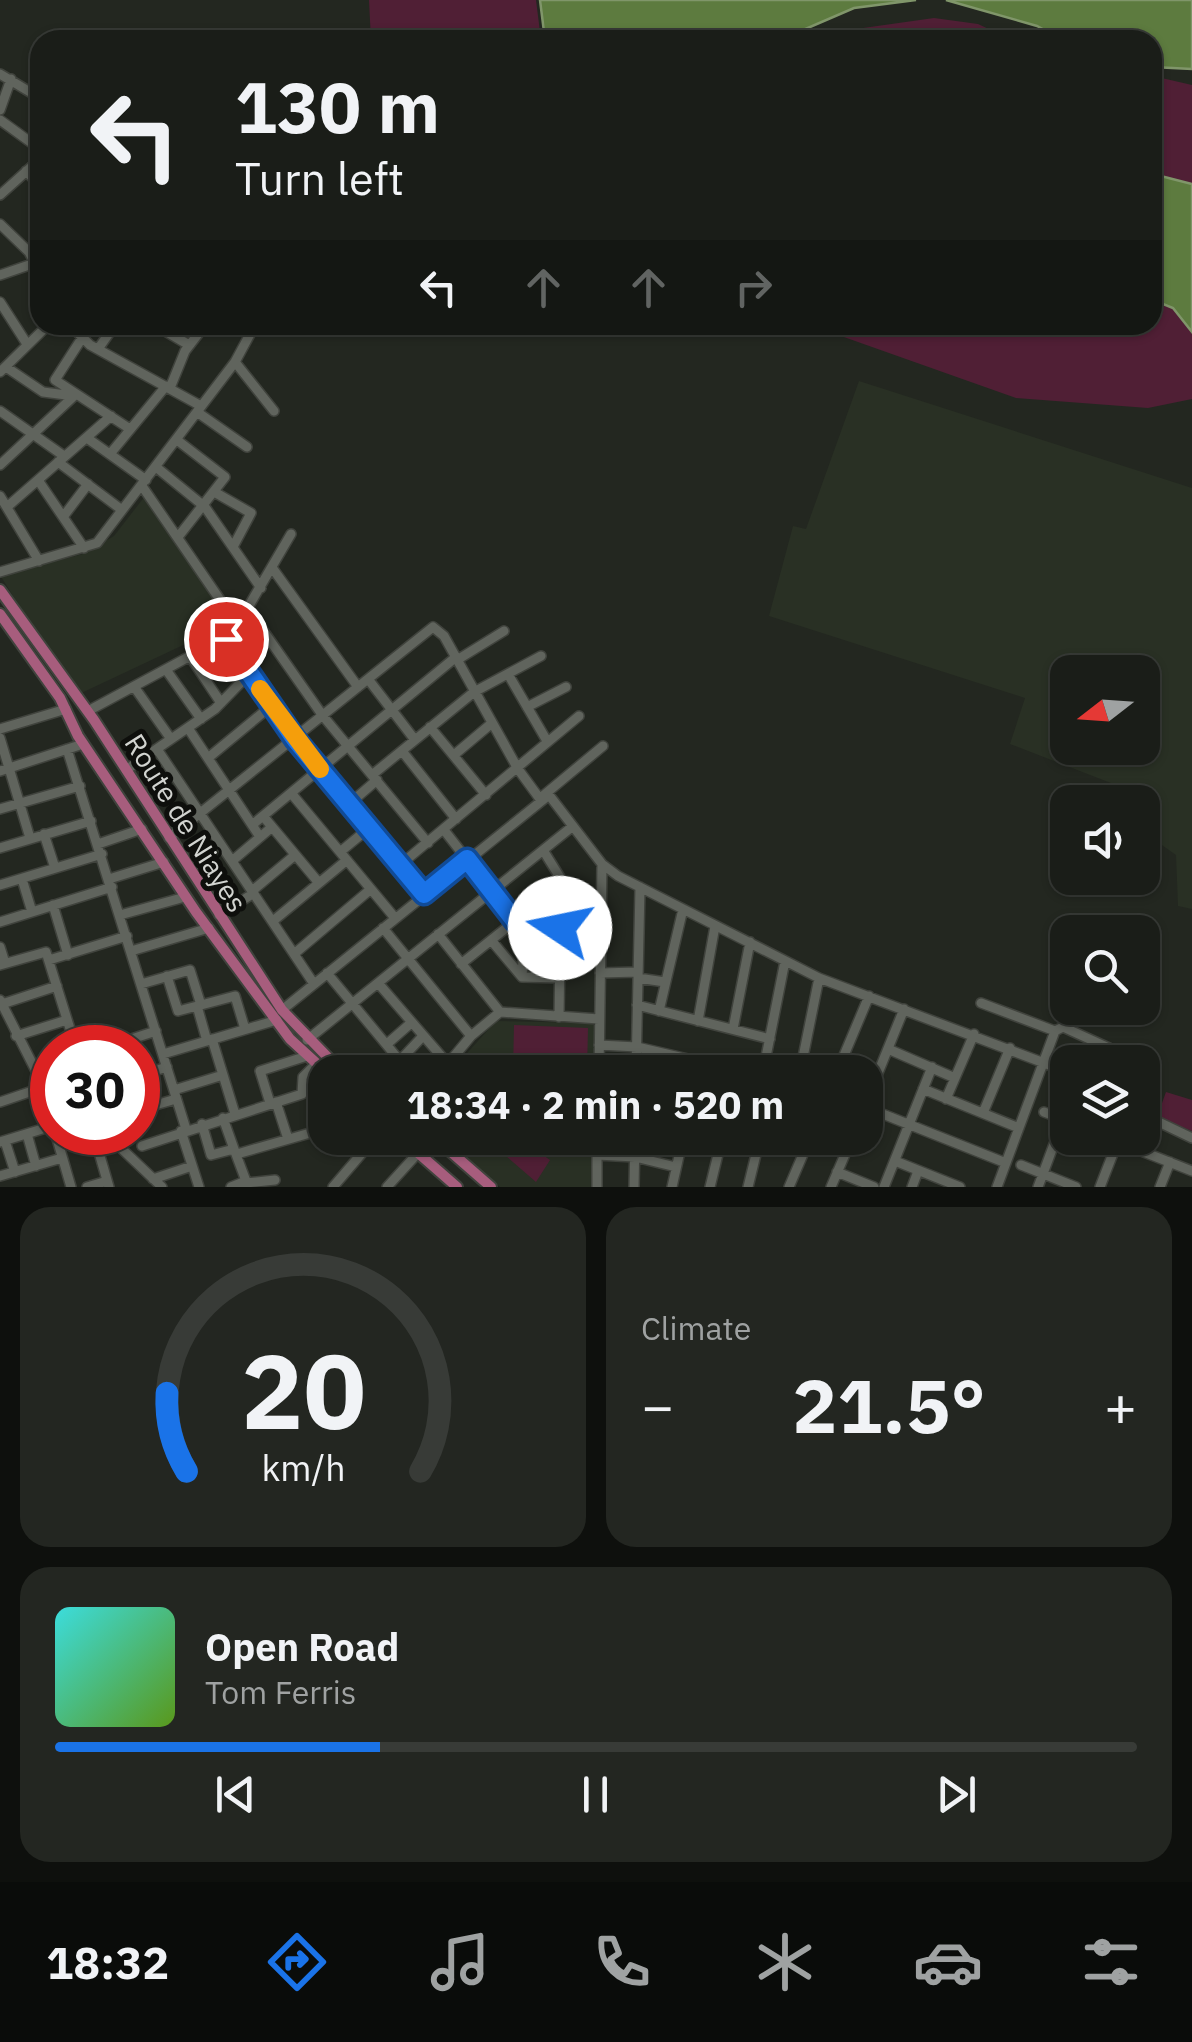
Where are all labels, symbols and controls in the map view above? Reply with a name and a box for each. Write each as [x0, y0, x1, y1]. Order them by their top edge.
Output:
text: 130 m [235, 61, 440, 152]
icon: left [70, 70, 200, 200]
text: Turn left [235, 149, 404, 207]
icon: left [411, 260, 466, 315]
icon: ahead [516, 260, 571, 315]
icon: ahead [621, 260, 676, 315]
icon: right [726, 260, 781, 315]
pin [184, 597, 269, 682]
icon: arrive [199, 612, 254, 667]
north arrow [1050, 655, 1160, 765]
map controls [1050, 655, 1160, 1155]
street label: Route de Niayes [117, 727, 256, 919]
button: sound [1050, 785, 1160, 895]
position arrow [508, 876, 612, 980]
button: search [1050, 915, 1160, 1025]
speed limit sign: 30 [30, 1025, 160, 1155]
button: layers [1050, 1045, 1160, 1155]
text: 18:34 · 2 min · 520 m [407, 1080, 784, 1129]
text: Climate [641, 1307, 751, 1349]
text: 20 [241, 1322, 365, 1458]
text: 21.5° [792, 1356, 986, 1454]
text: − [641, 1370, 674, 1441]
text: + [1104, 1370, 1137, 1441]
text: km/h [261, 1444, 345, 1491]
text: Open Road [205, 1622, 399, 1671]
text: Tom Ferris [205, 1671, 356, 1713]
icon: previous [208, 1767, 263, 1822]
icon: pause [568, 1767, 623, 1822]
icon: next [929, 1767, 984, 1822]
icon: directions [262, 1927, 332, 1997]
icon: music [425, 1927, 495, 1997]
icon: phone [587, 1927, 657, 1997]
icon: climate [750, 1927, 820, 1997]
icon: car [913, 1927, 983, 1997]
icon: filters [1076, 1927, 1146, 1997]
text: 18:32 [46, 1933, 169, 1991]

